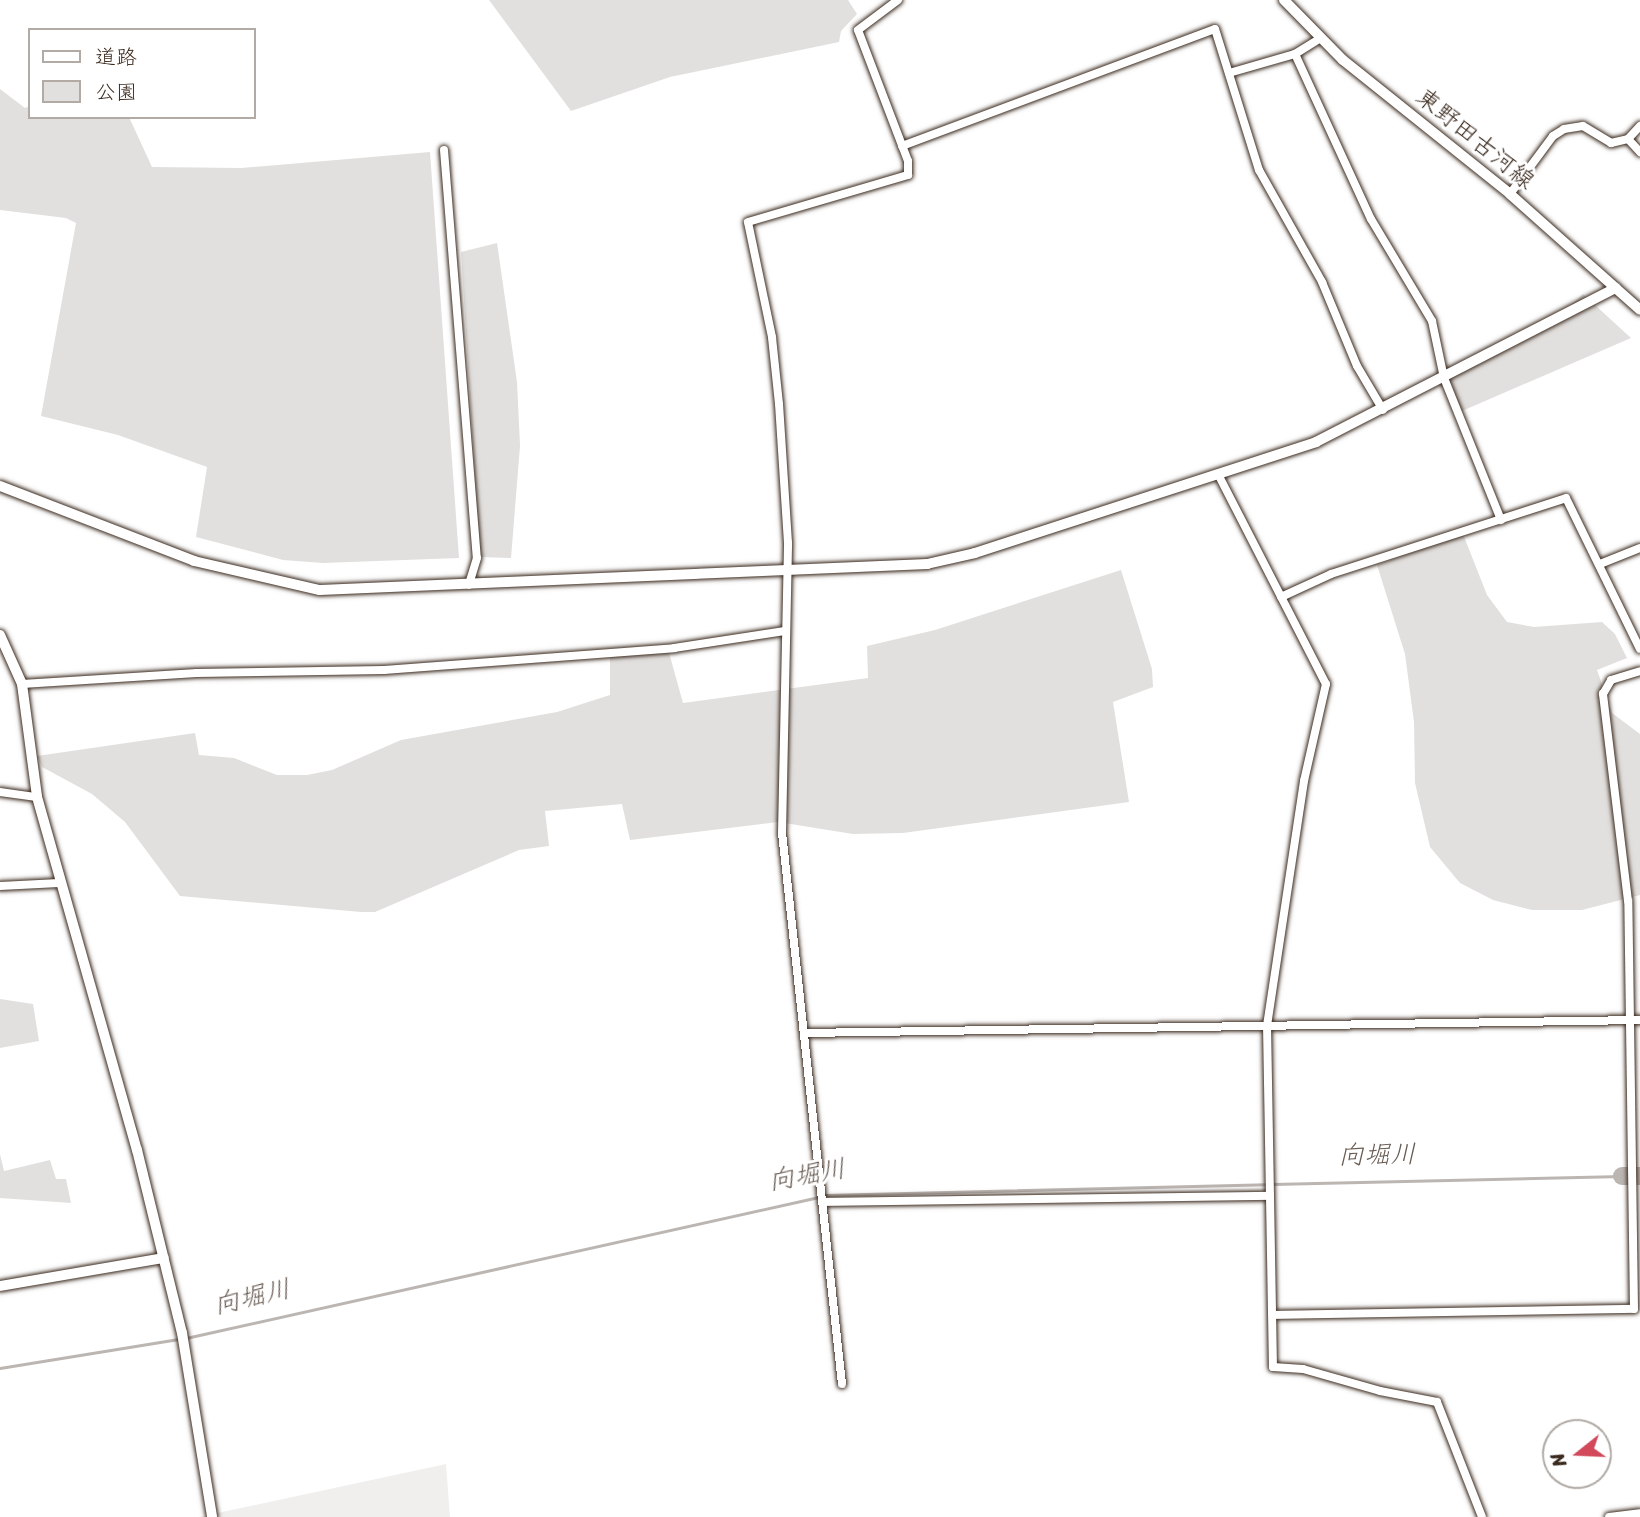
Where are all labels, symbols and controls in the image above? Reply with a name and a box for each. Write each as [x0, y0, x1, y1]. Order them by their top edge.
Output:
legend [28, 28, 256, 119]
text: 道路 [95, 38, 137, 76]
text: 公園 [95, 73, 137, 111]
street label: 東野田古河線 [1410, 82, 1540, 196]
water label: 向堀川 [1338, 1139, 1416, 1171]
water label: 向堀川 [766, 1153, 848, 1197]
water label: 向堀川 [210, 1273, 294, 1321]
north arrow [1542, 1419, 1612, 1489]
text: N [1541, 1449, 1576, 1471]

